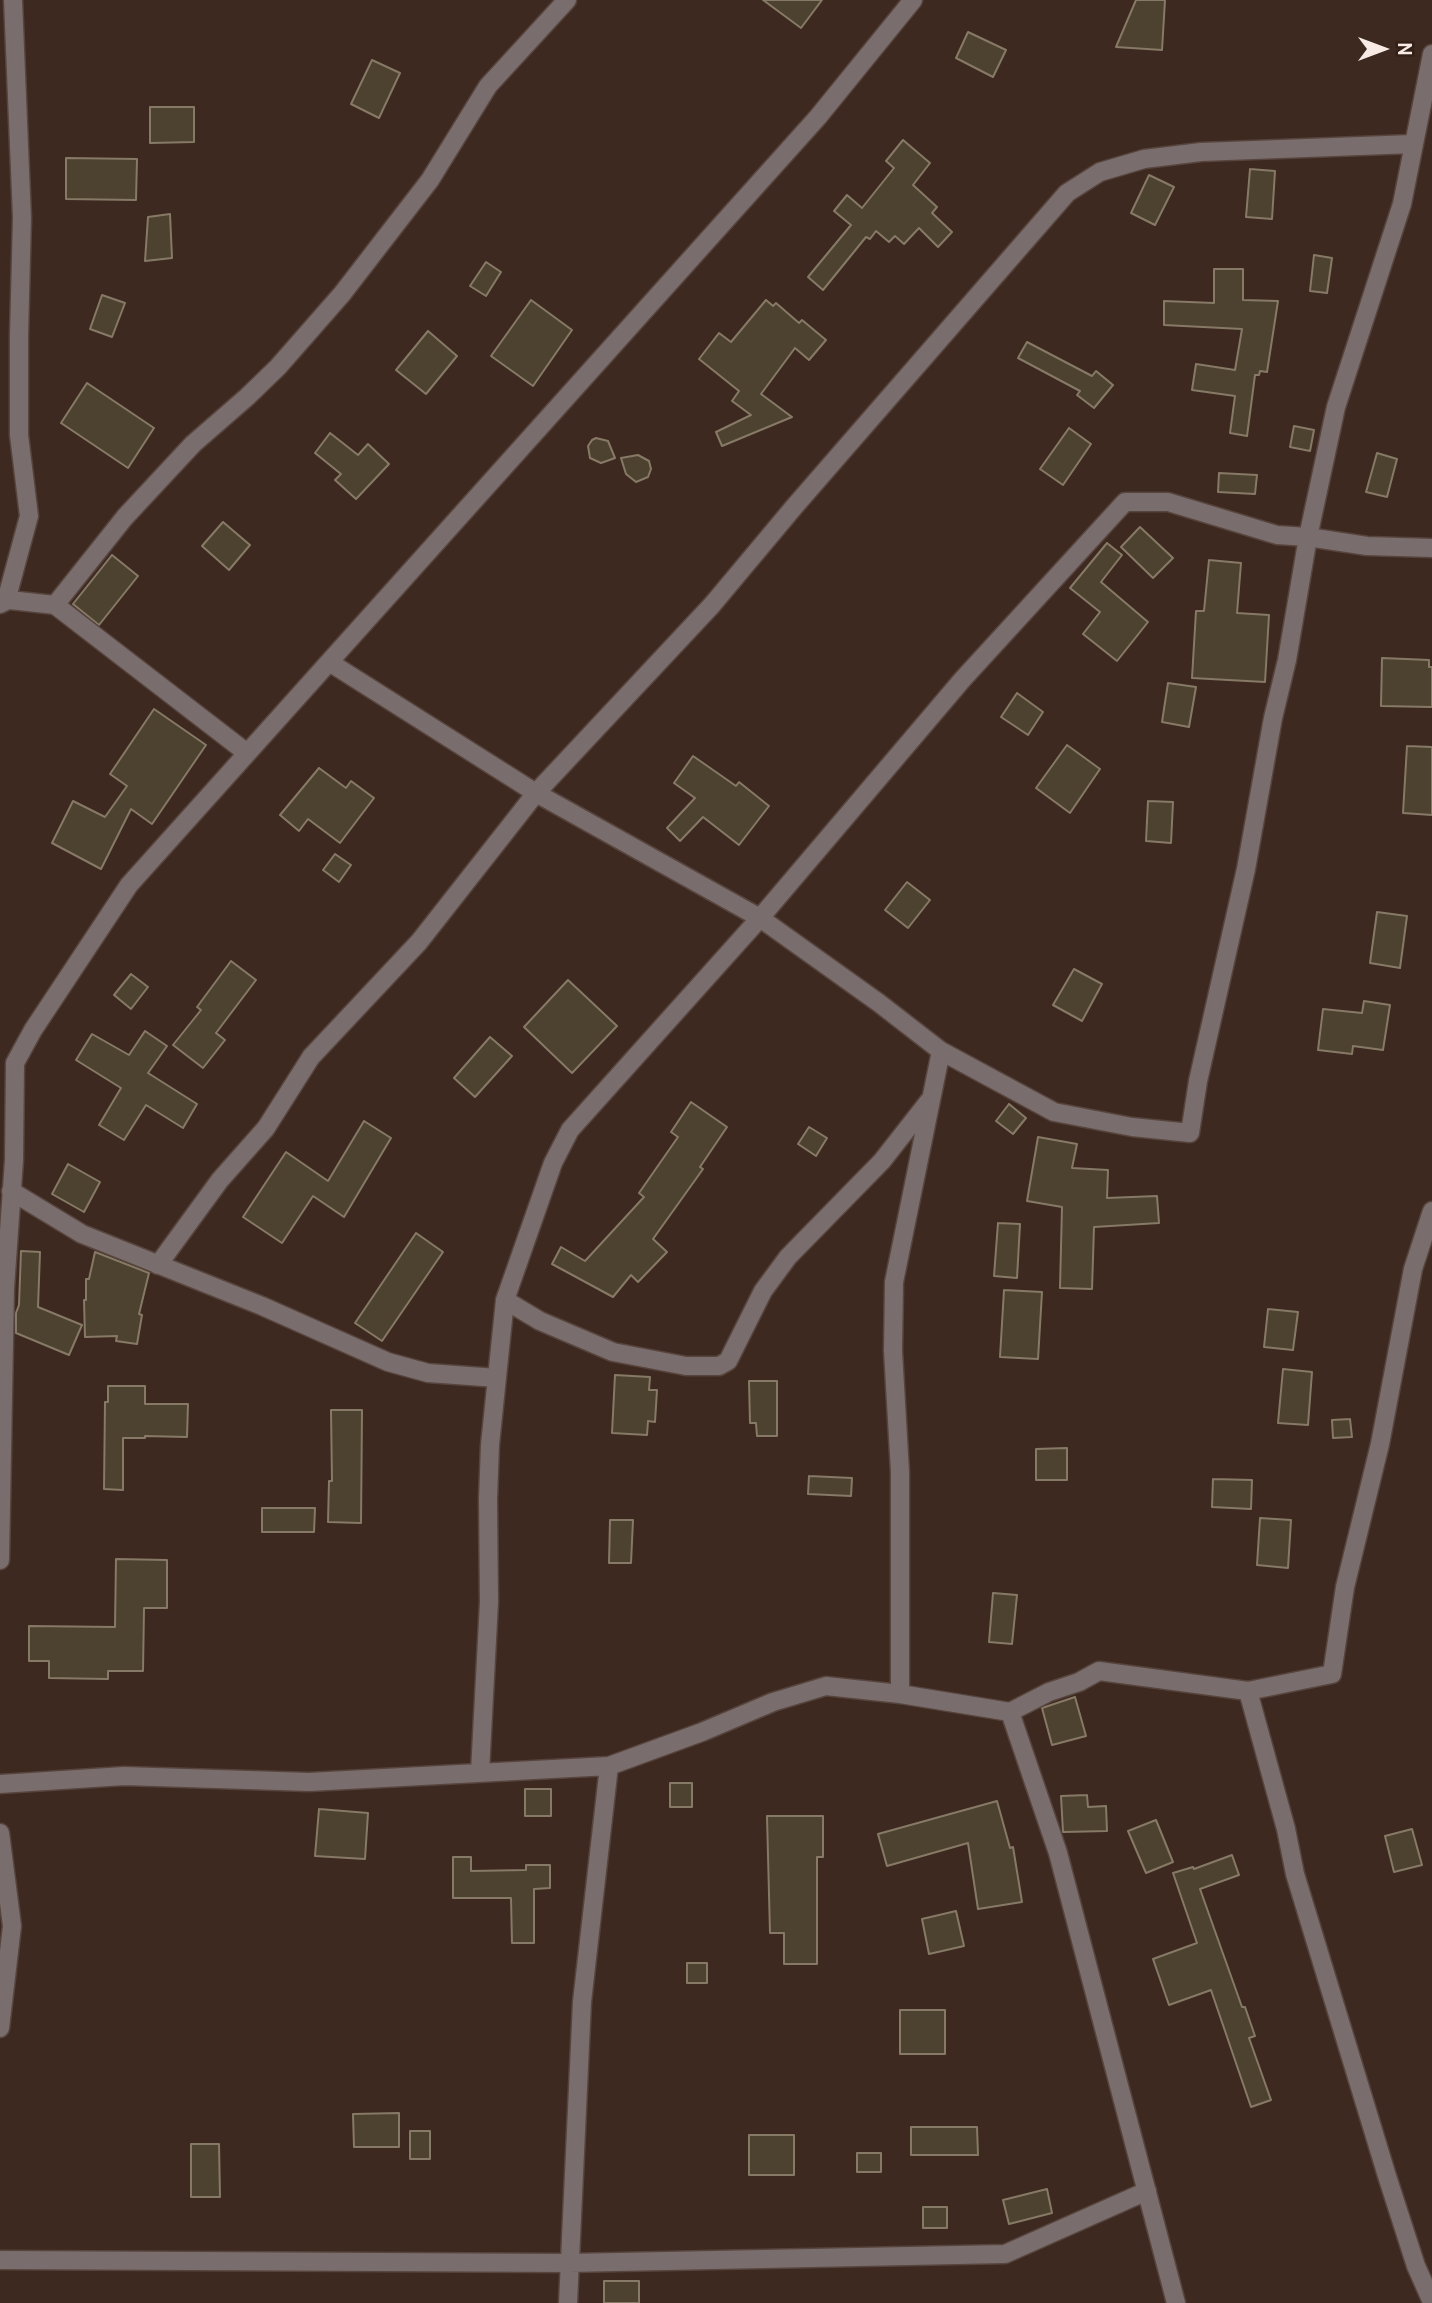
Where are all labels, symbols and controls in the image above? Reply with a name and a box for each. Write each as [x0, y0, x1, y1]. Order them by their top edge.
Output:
north arrow [1348, 14, 1418, 84]
text: N [1393, 42, 1416, 56]

